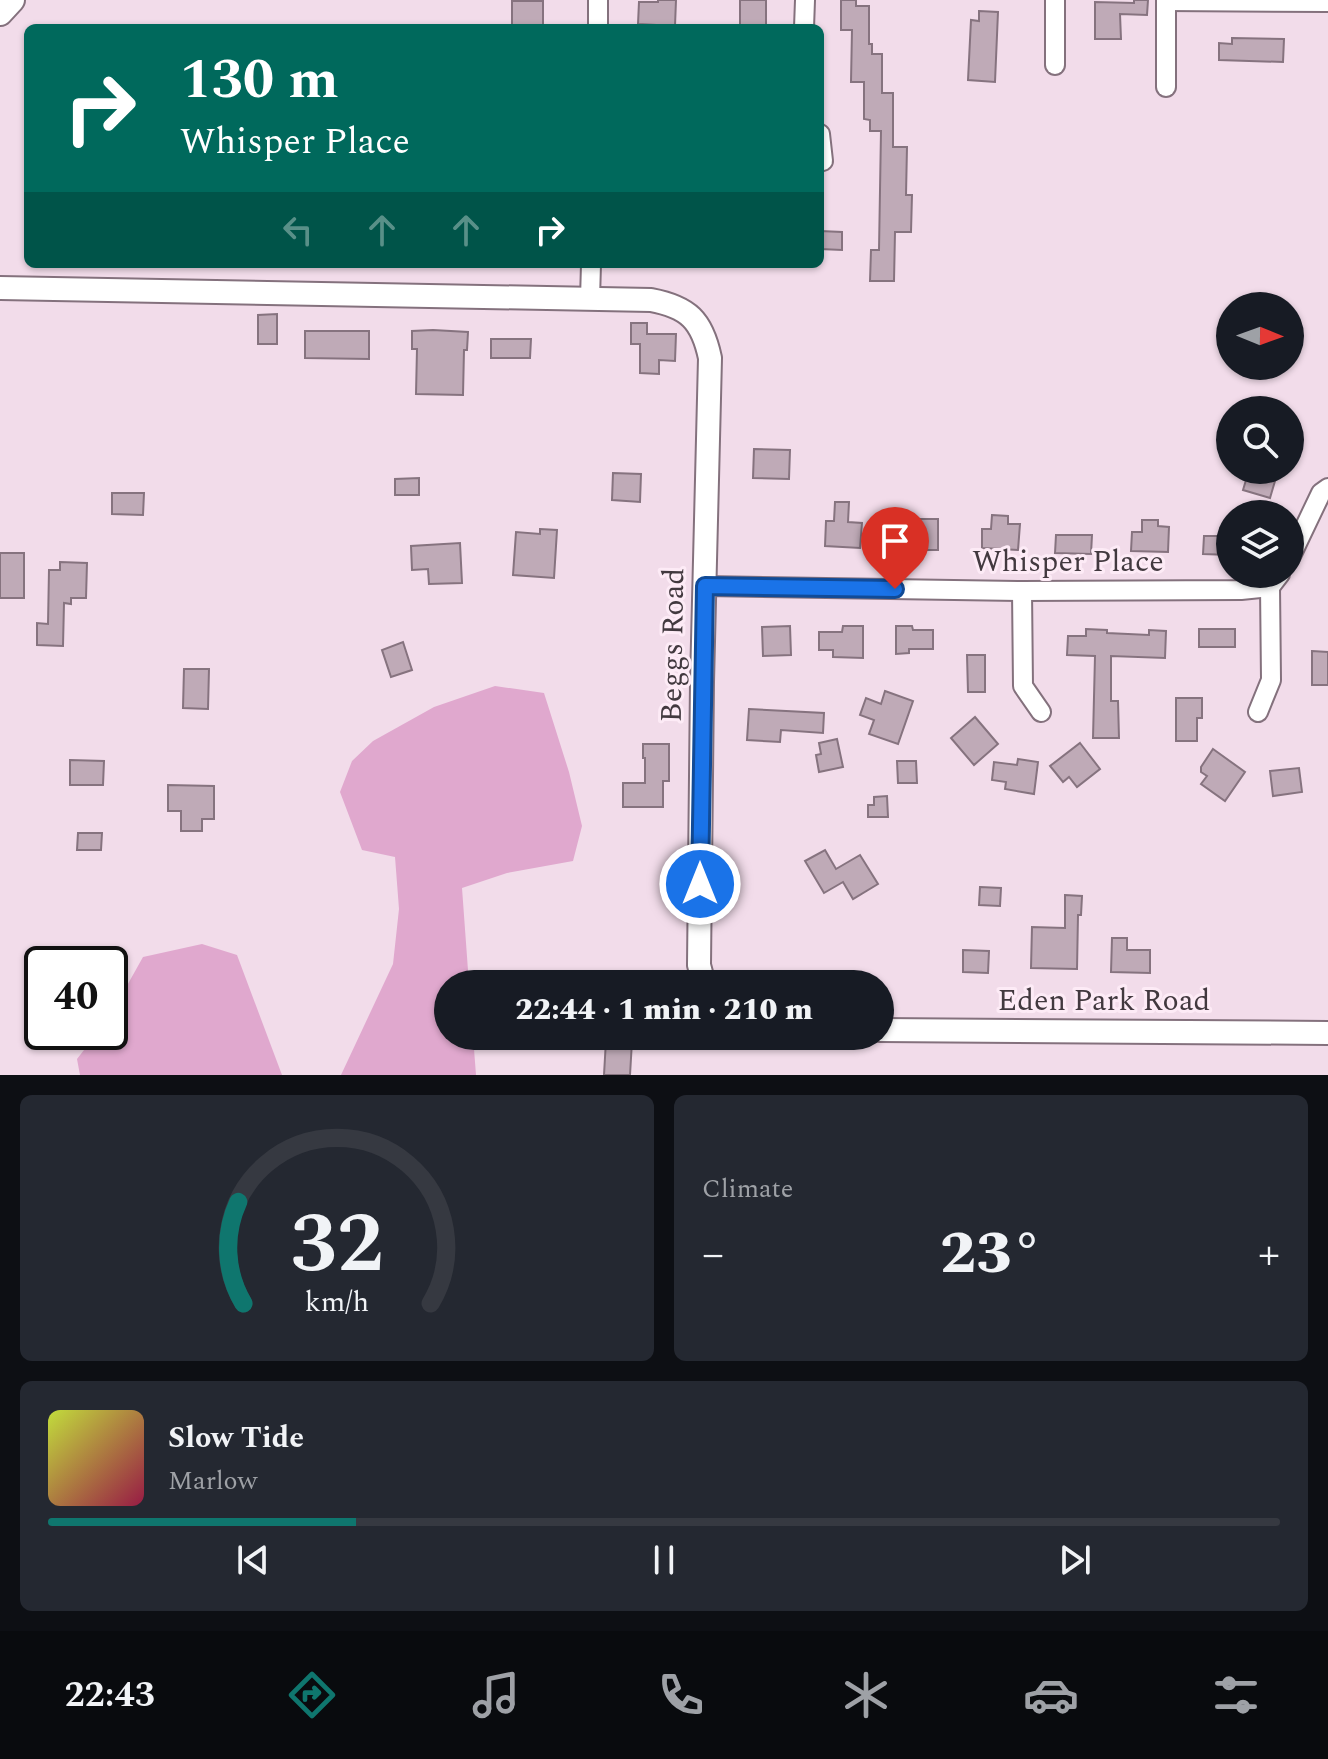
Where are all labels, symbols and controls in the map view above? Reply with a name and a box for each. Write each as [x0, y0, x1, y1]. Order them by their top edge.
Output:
text: 130 m [180, 38, 339, 123]
icon: right [48, 56, 152, 160]
text: Whisper Place [180, 115, 410, 170]
icon: left [276, 208, 320, 252]
icon: ahead [360, 208, 404, 252]
icon: ahead [444, 208, 488, 252]
icon: right [528, 208, 572, 252]
north arrow [1216, 292, 1304, 380]
map controls [1216, 292, 1304, 588]
button: search [1216, 396, 1304, 484]
button: layers [1216, 500, 1304, 588]
pin [861, 507, 929, 589]
icon: arrive [873, 519, 917, 563]
street label: Whisper Place [972, 539, 1164, 585]
street label: Beggs Road [649, 567, 697, 723]
position arrow [658, 842, 742, 926]
speed limit sign: 40 [24, 946, 128, 1050]
street label: Eden Park Road [998, 978, 1210, 1024]
text: 22:44 · 1 min · 210 m [515, 987, 813, 1033]
text: Climate [702, 1169, 793, 1209]
text: 32 [290, 1182, 384, 1309]
text: 23° [940, 1208, 1042, 1300]
text: − [702, 1221, 724, 1288]
text: + [1258, 1221, 1280, 1288]
text: km/h [305, 1281, 369, 1324]
text: Slow Tide [168, 1415, 304, 1461]
text: Marlow [168, 1461, 257, 1501]
icon: previous [231, 1538, 275, 1582]
icon: pause [642, 1538, 686, 1582]
icon: next [1053, 1538, 1097, 1582]
icon: directions [284, 1667, 340, 1723]
icon: music [468, 1667, 524, 1723]
icon: phone [653, 1667, 709, 1723]
icon: climate [838, 1667, 894, 1723]
icon: car [1023, 1667, 1079, 1723]
icon: filters [1208, 1667, 1264, 1723]
text: 22:43 [64, 1668, 155, 1723]

